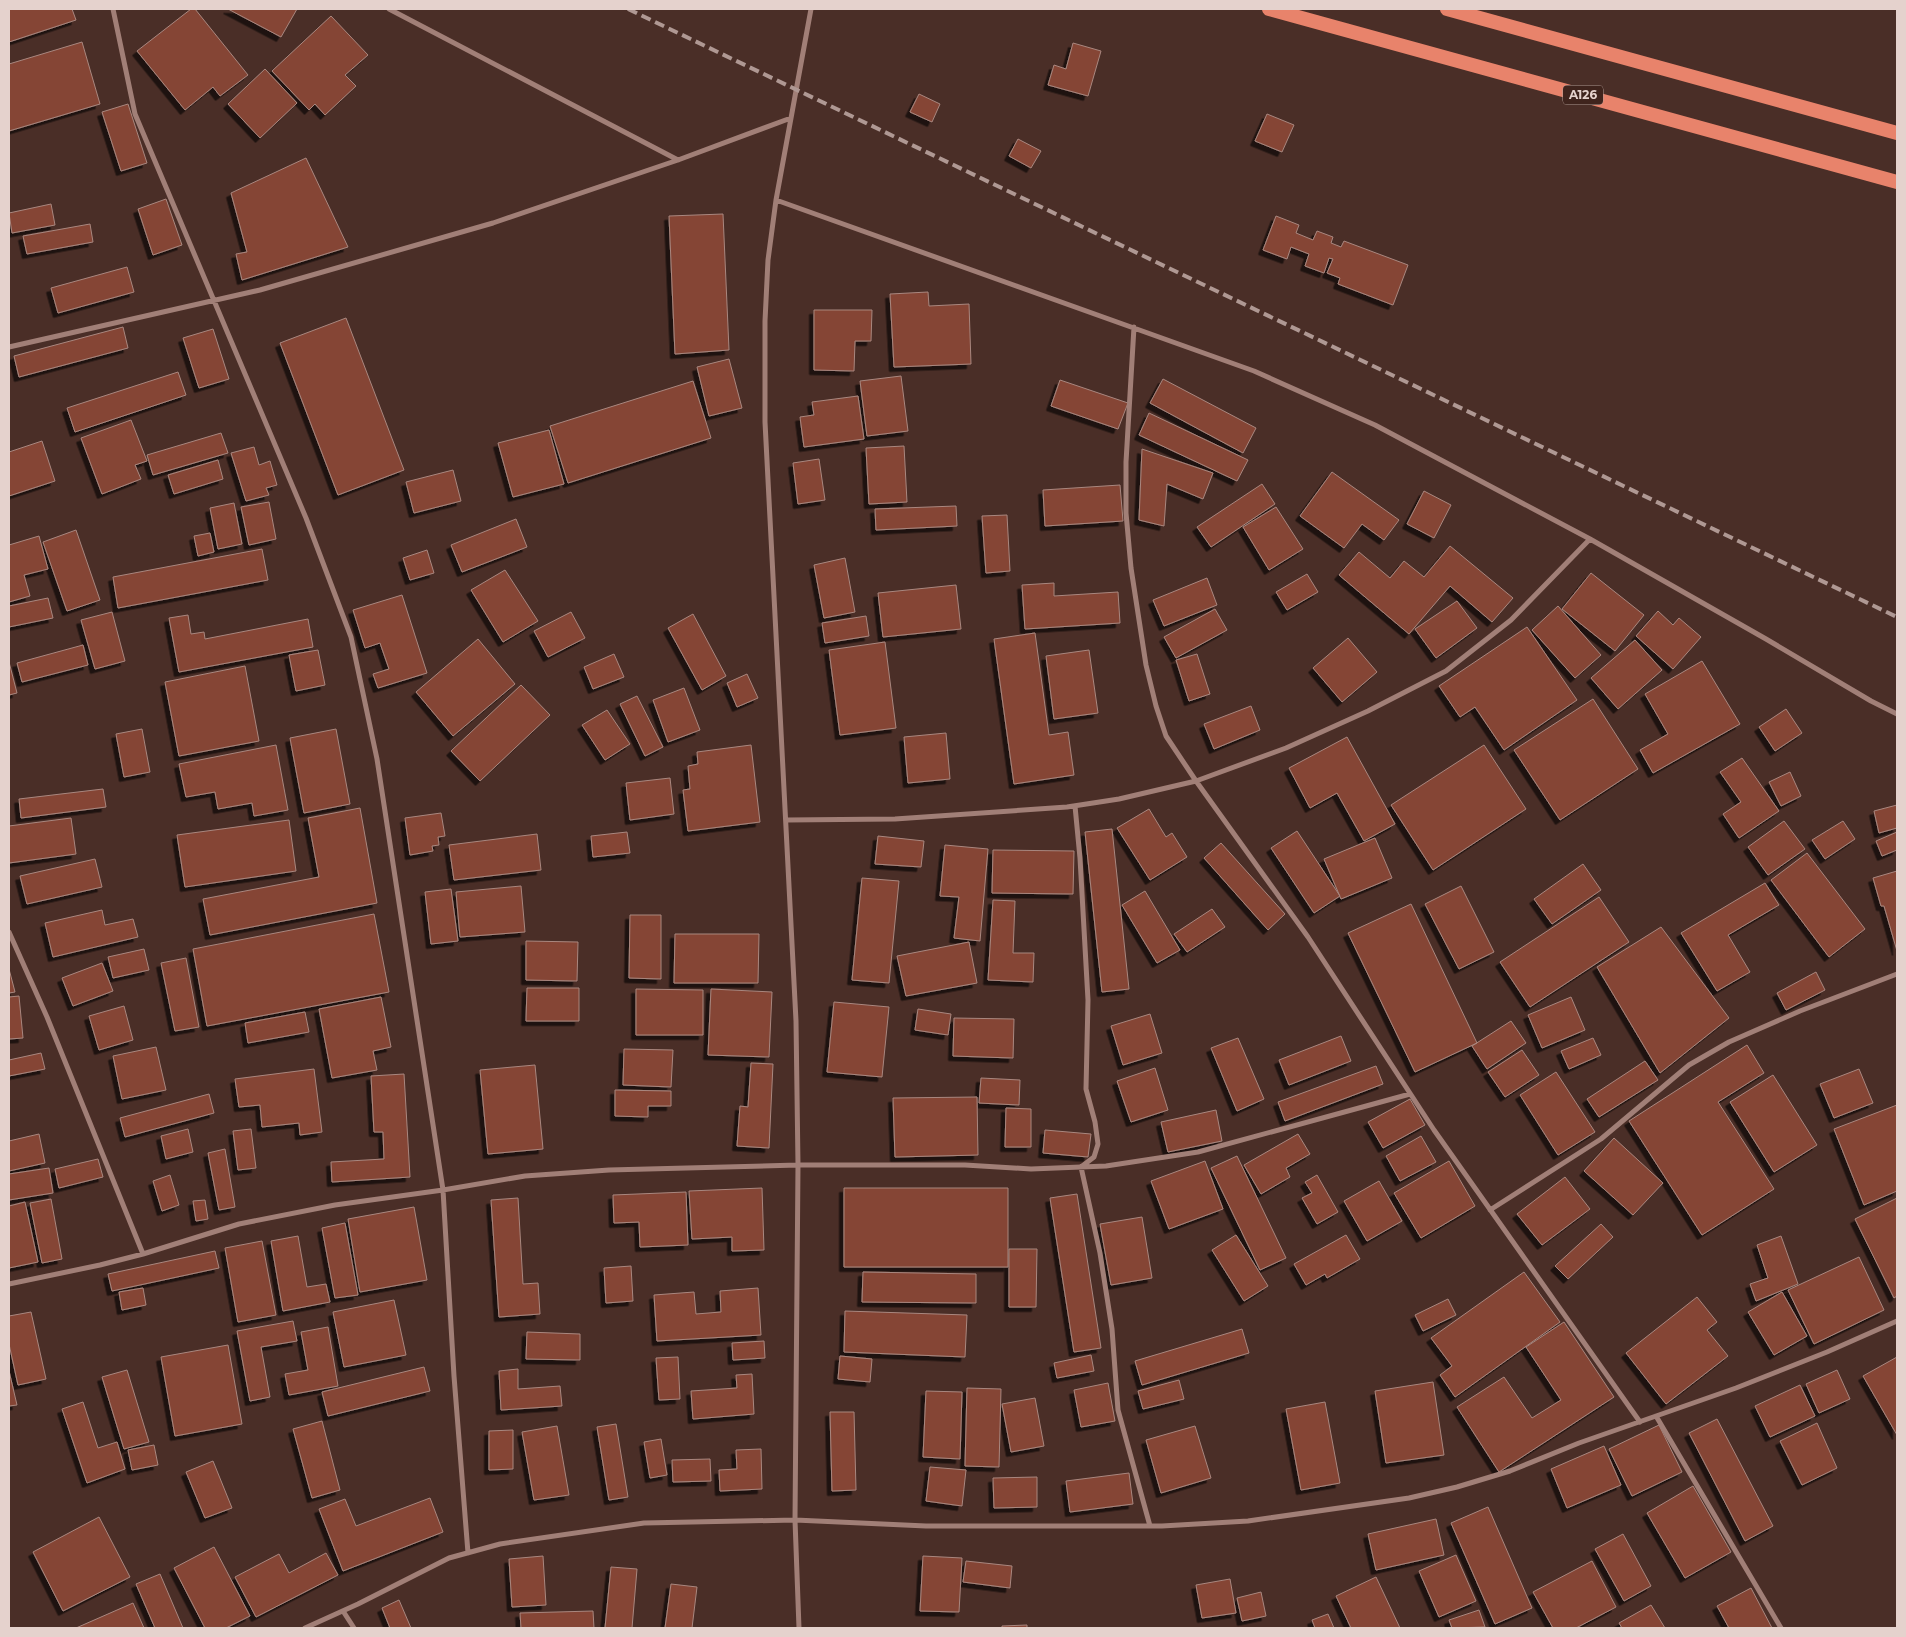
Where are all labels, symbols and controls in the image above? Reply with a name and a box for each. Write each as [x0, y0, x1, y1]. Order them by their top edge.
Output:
road number: A126 [1563, 86, 1603, 104]

